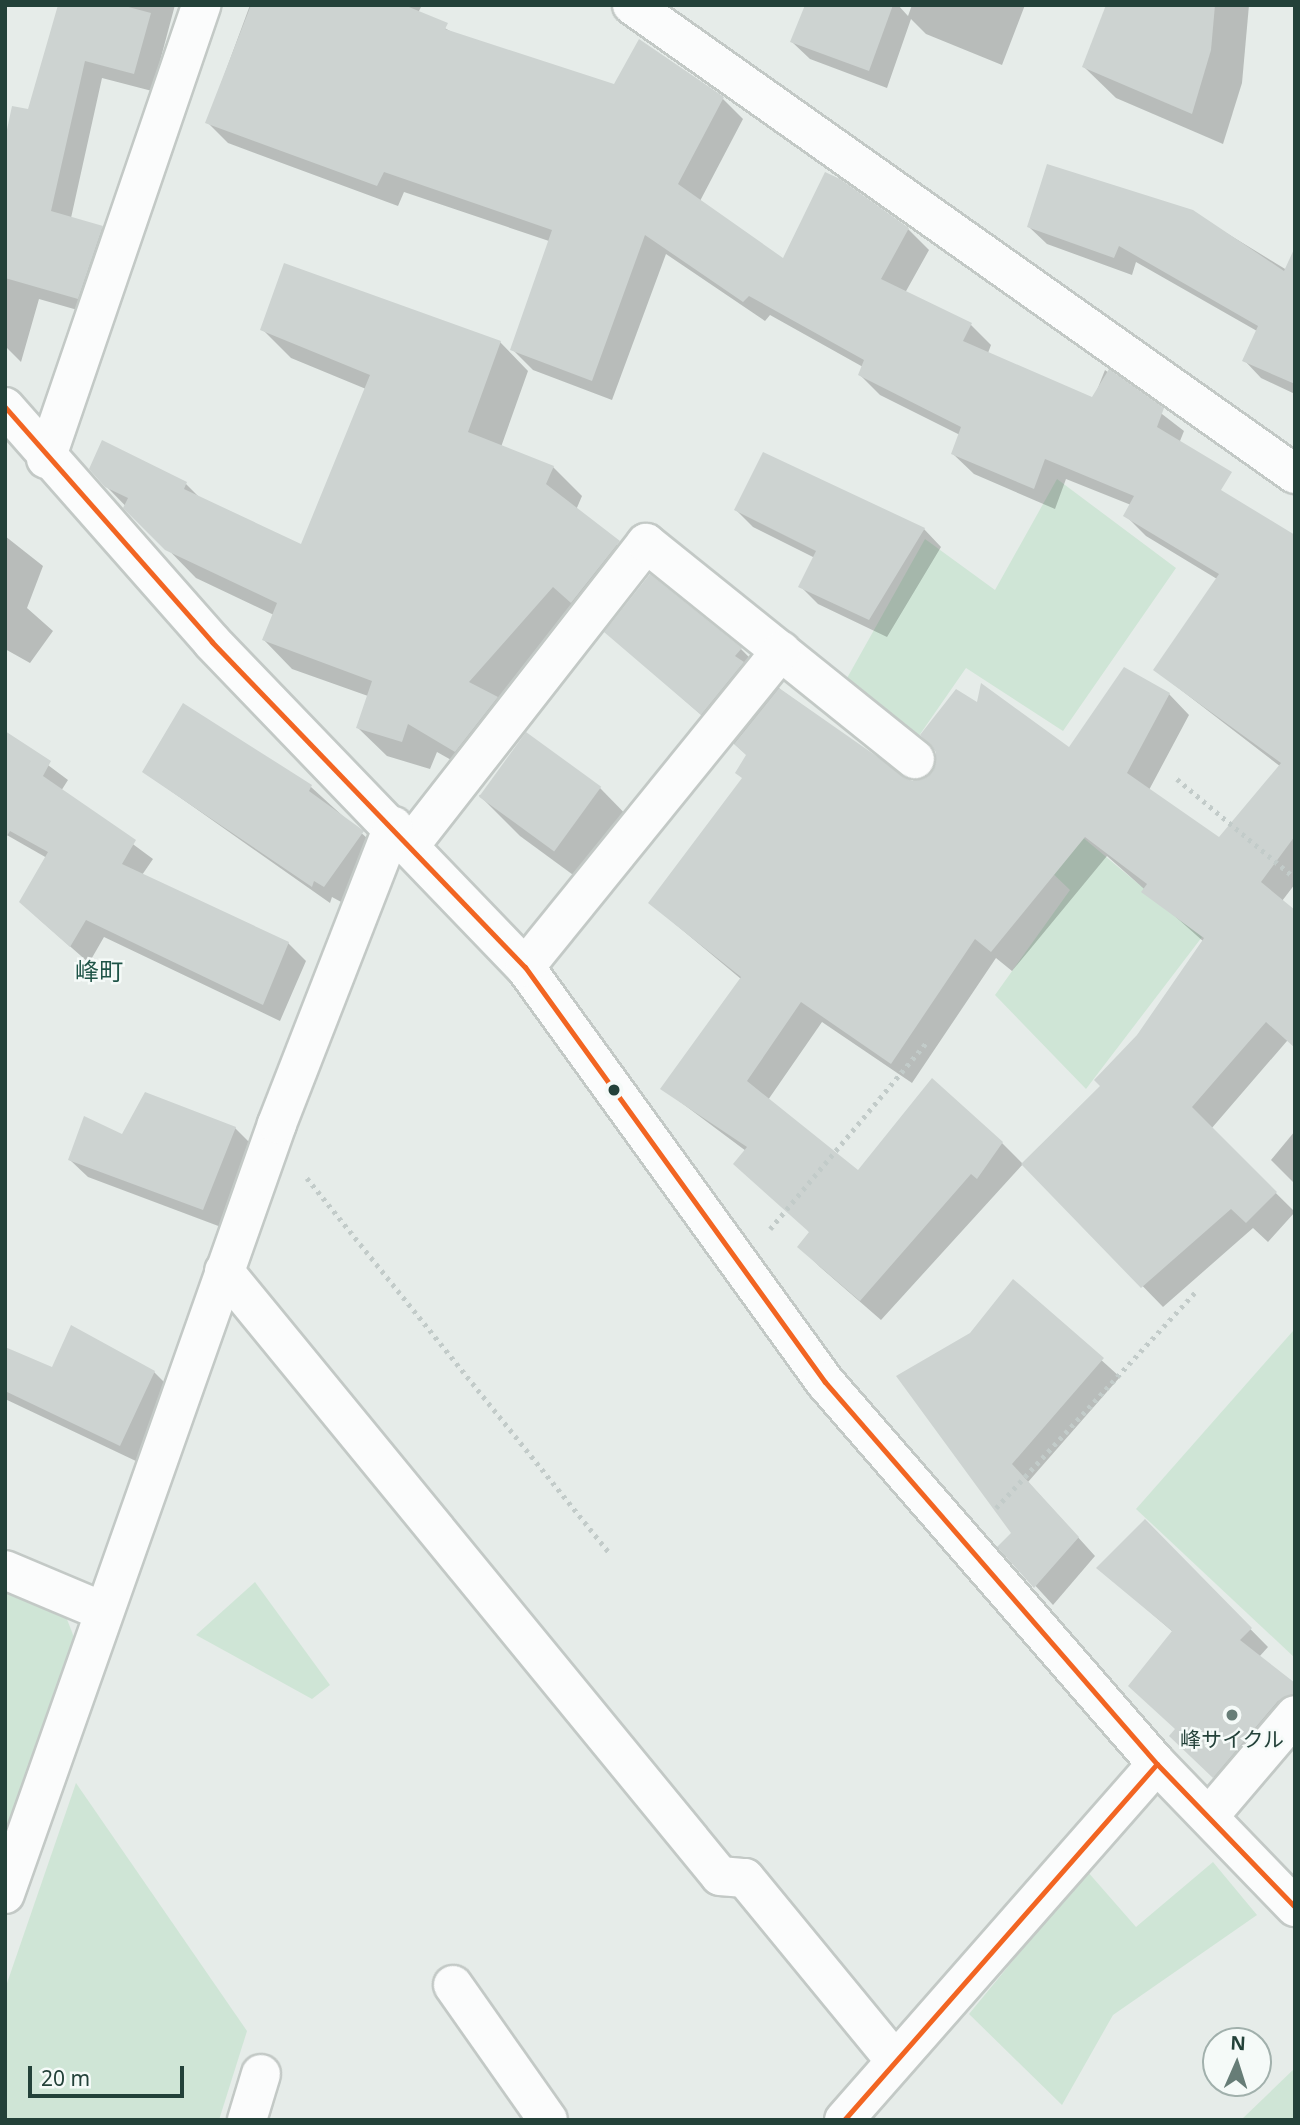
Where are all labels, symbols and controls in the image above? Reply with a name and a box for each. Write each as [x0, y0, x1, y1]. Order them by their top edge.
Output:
district label: 峰町 [75, 957, 123, 985]
unlabelled marker [607, 1083, 621, 1097]
marker: 峰サイクル [1224, 1707, 1240, 1723]
place label: 峰サイクル [1180, 1726, 1284, 1752]
north arrow [1202, 2027, 1272, 2097]
text: N [1230, 2030, 1246, 2056]
scale bar [32, 2052, 187, 2096]
text: 20 m [41, 2064, 90, 2092]

